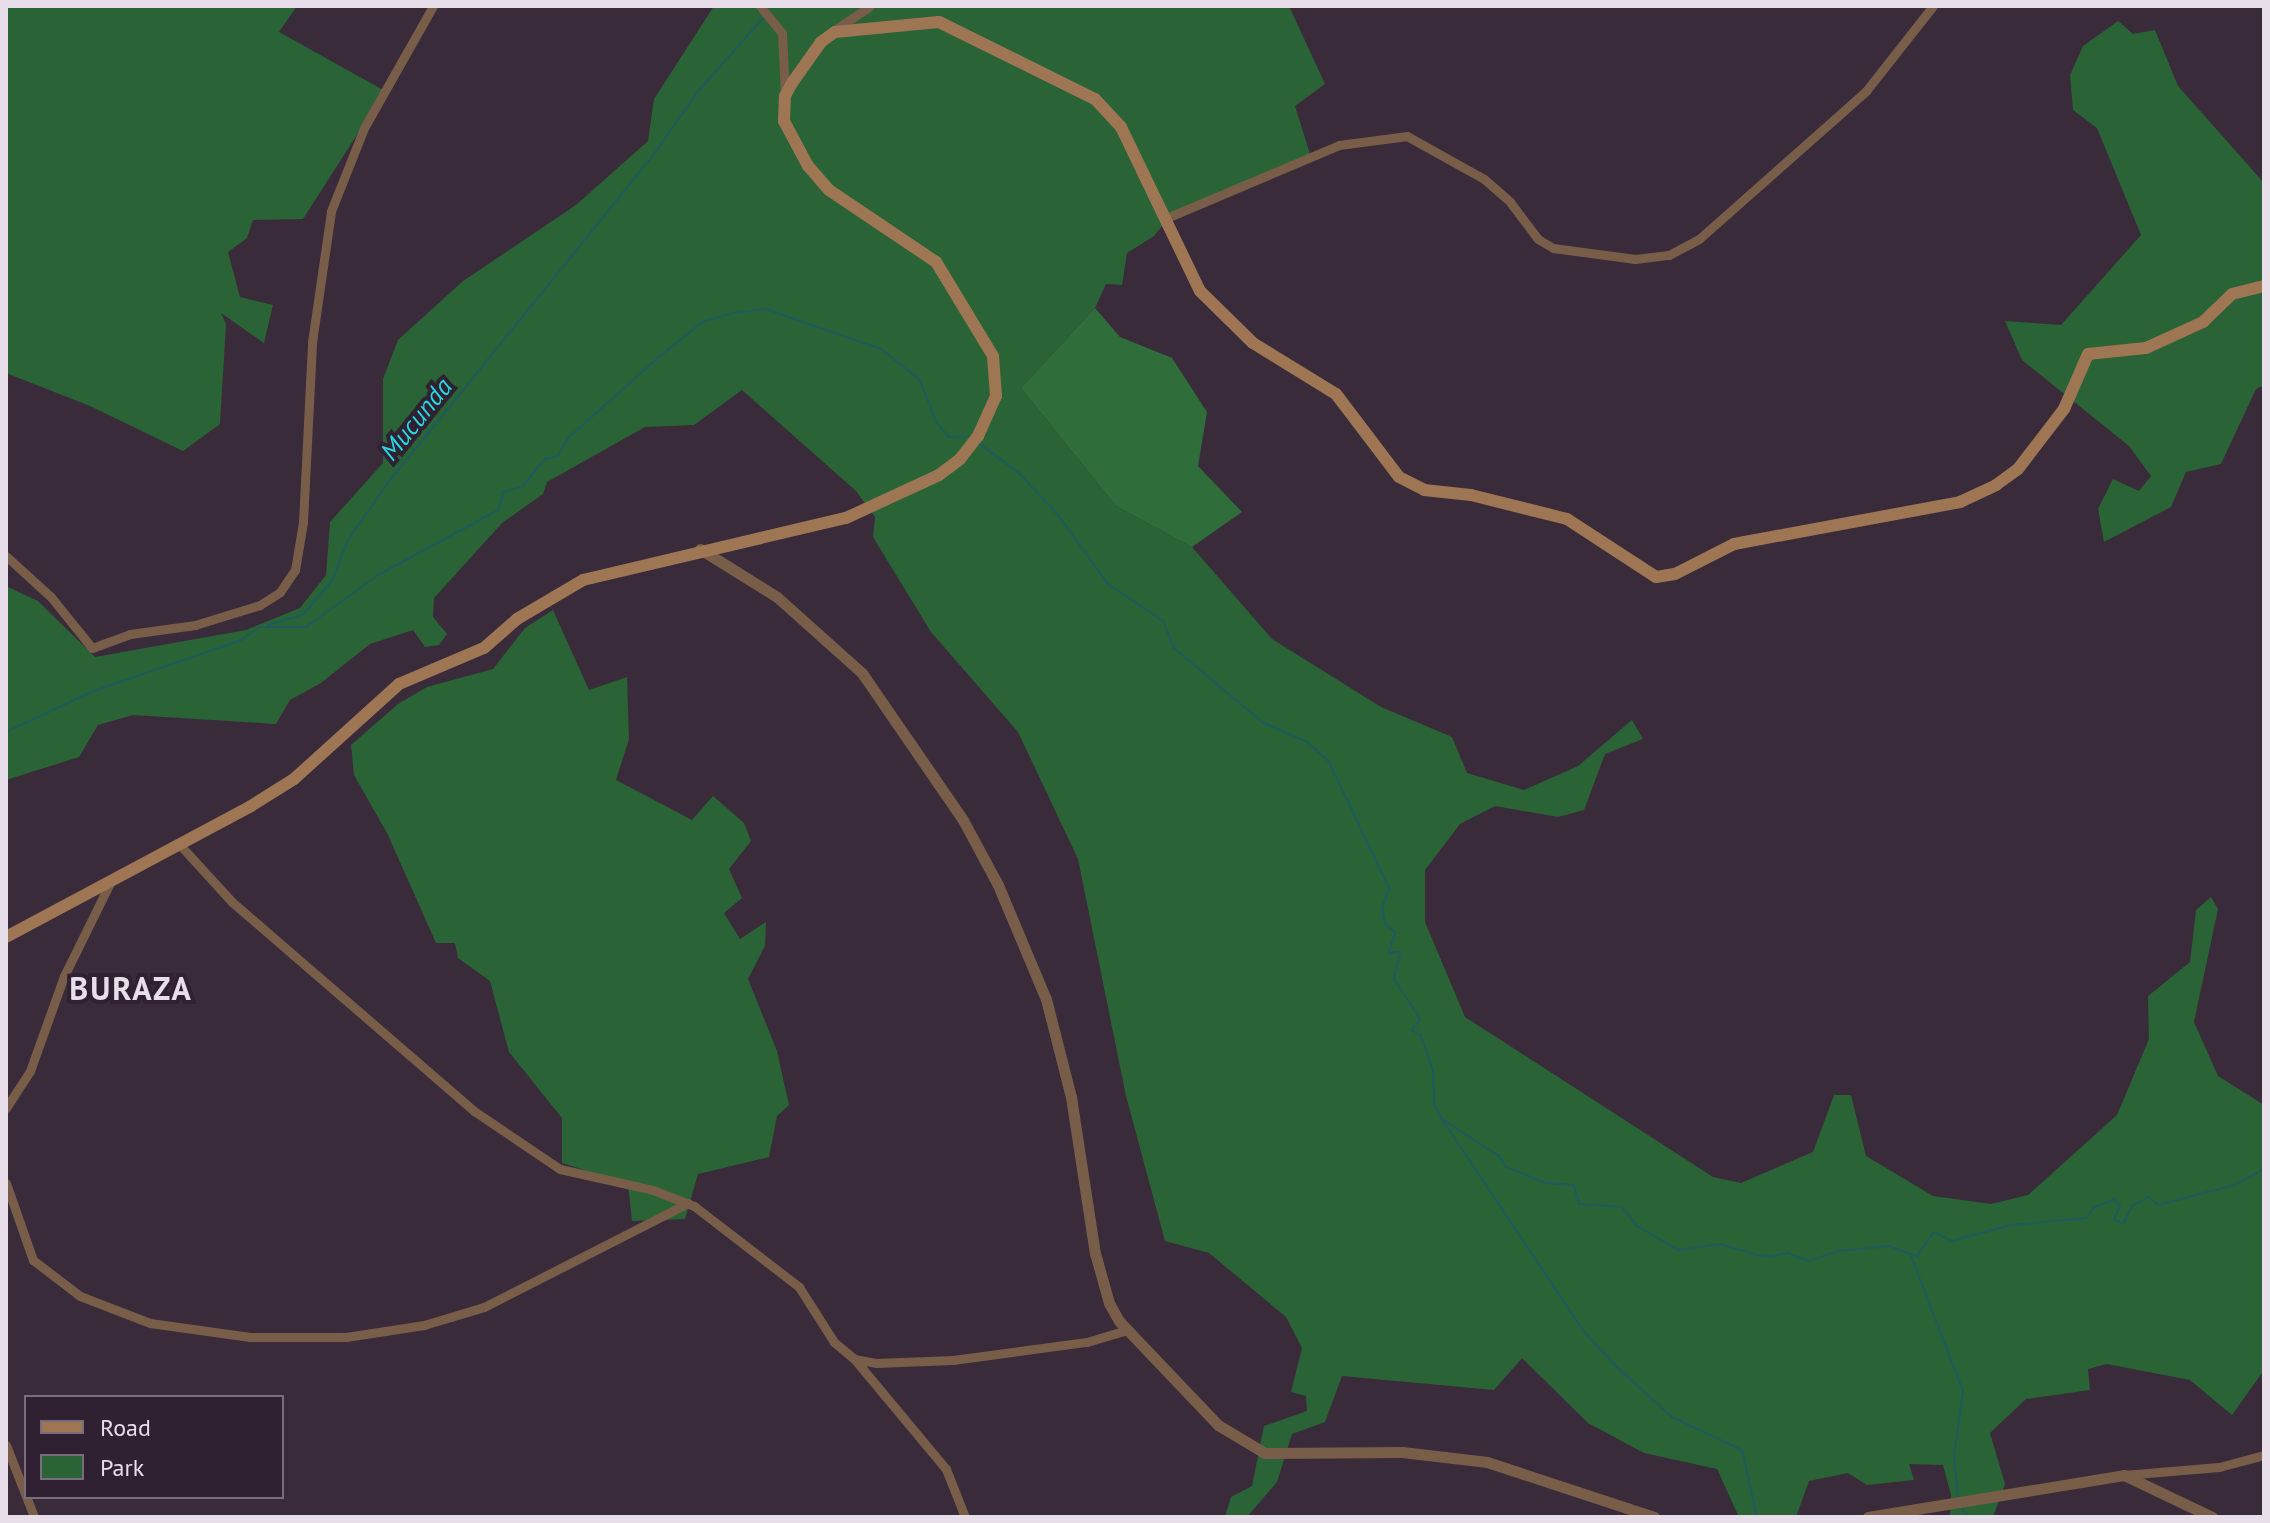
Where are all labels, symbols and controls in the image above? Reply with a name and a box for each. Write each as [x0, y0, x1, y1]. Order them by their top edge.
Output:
water label: Mucunda [373, 372, 459, 466]
district label: BURAZA [69, 969, 193, 1007]
legend [24, 1395, 284, 1499]
text: Road [100, 1412, 151, 1443]
text: Park [100, 1452, 144, 1483]

